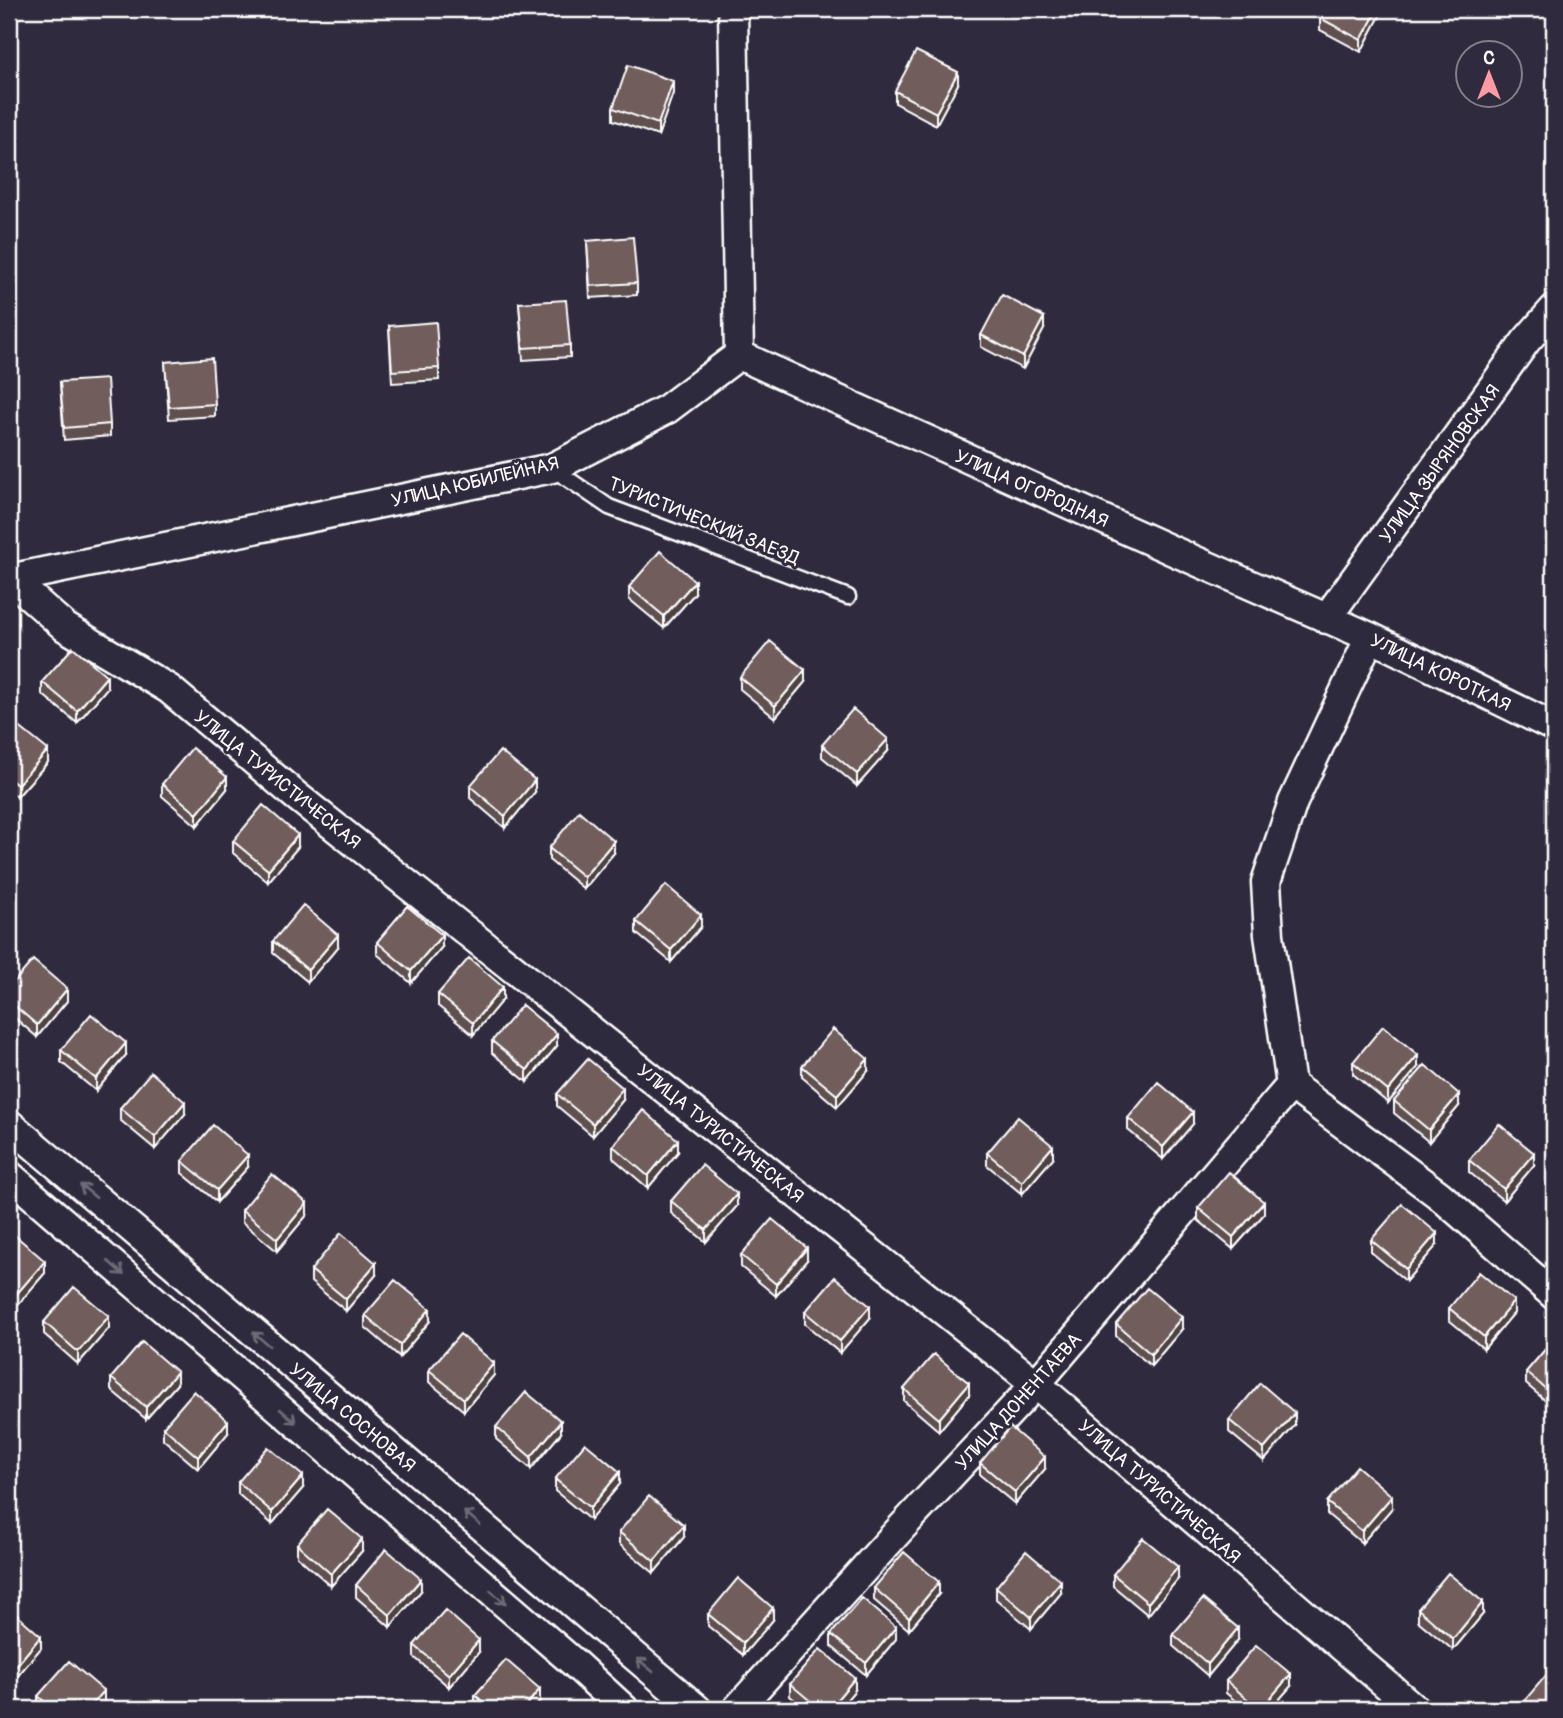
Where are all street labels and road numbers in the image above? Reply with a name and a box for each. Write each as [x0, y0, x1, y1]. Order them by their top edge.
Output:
street label: УЛИЦА ЗЫРЯНОВСКАЯ [1374, 379, 1506, 548]
street label: УЛИЦА ОГОРОДНАЯ [951, 444, 1112, 534]
street label: УЛИЦА ЮБИЛЕЙНАЯ [389, 451, 561, 513]
street label: ТУРИСТИЧЕСКИЙ ЗАЕЗД [605, 472, 803, 570]
street label: УЛИЦА КОРОТКАЯ [1366, 628, 1515, 717]
street label: УЛИЦА ТУРИСТИЧЕСКАЯ [189, 705, 366, 855]
street label: УЛИЦА ТУРИСТИЧЕСКАЯ [632, 1059, 809, 1209]
street label: УЛИЦА ДОНЕНТАЕВА [950, 1328, 1087, 1476]
street label: УЛИЦА СОСНОВАЯ [284, 1358, 421, 1478]
street label: УЛИЦА ТУРИСТИЧЕСКАЯ [1073, 1415, 1246, 1569]

